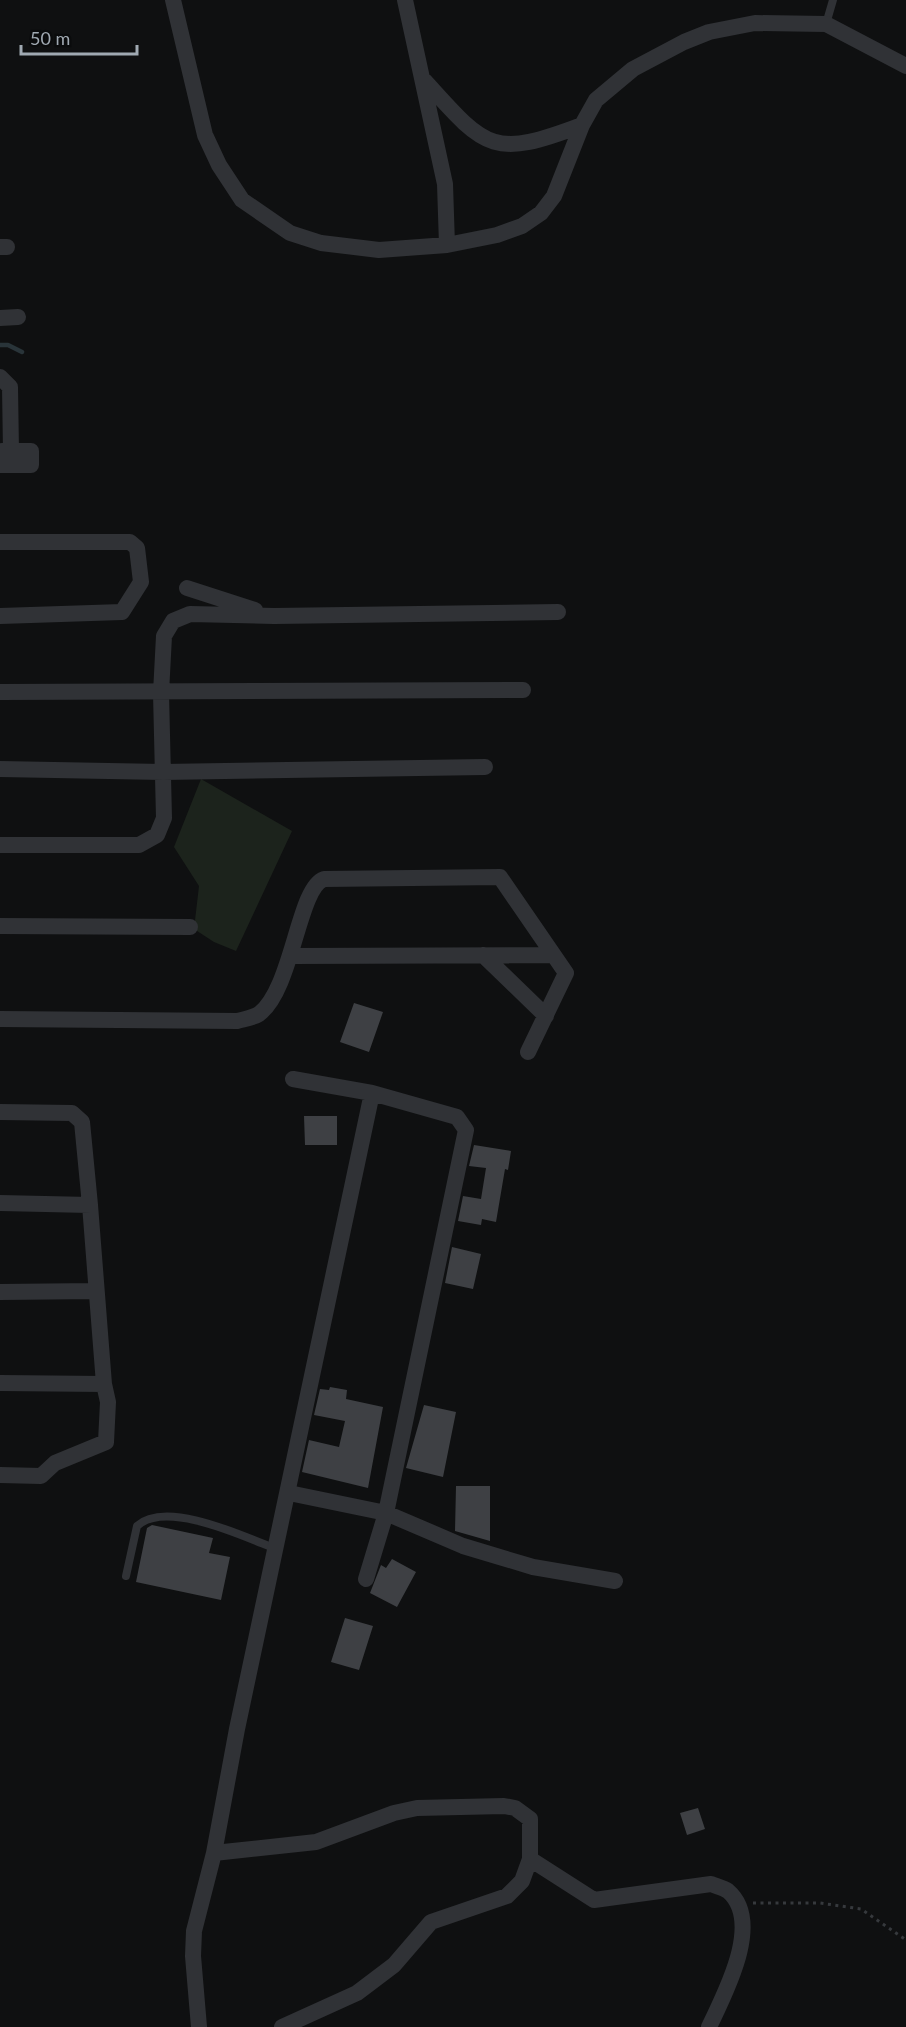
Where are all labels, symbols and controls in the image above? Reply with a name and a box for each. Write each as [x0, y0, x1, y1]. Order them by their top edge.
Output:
scale bar [21, 18, 136, 56]
text: 50 m [30, 27, 70, 49]

